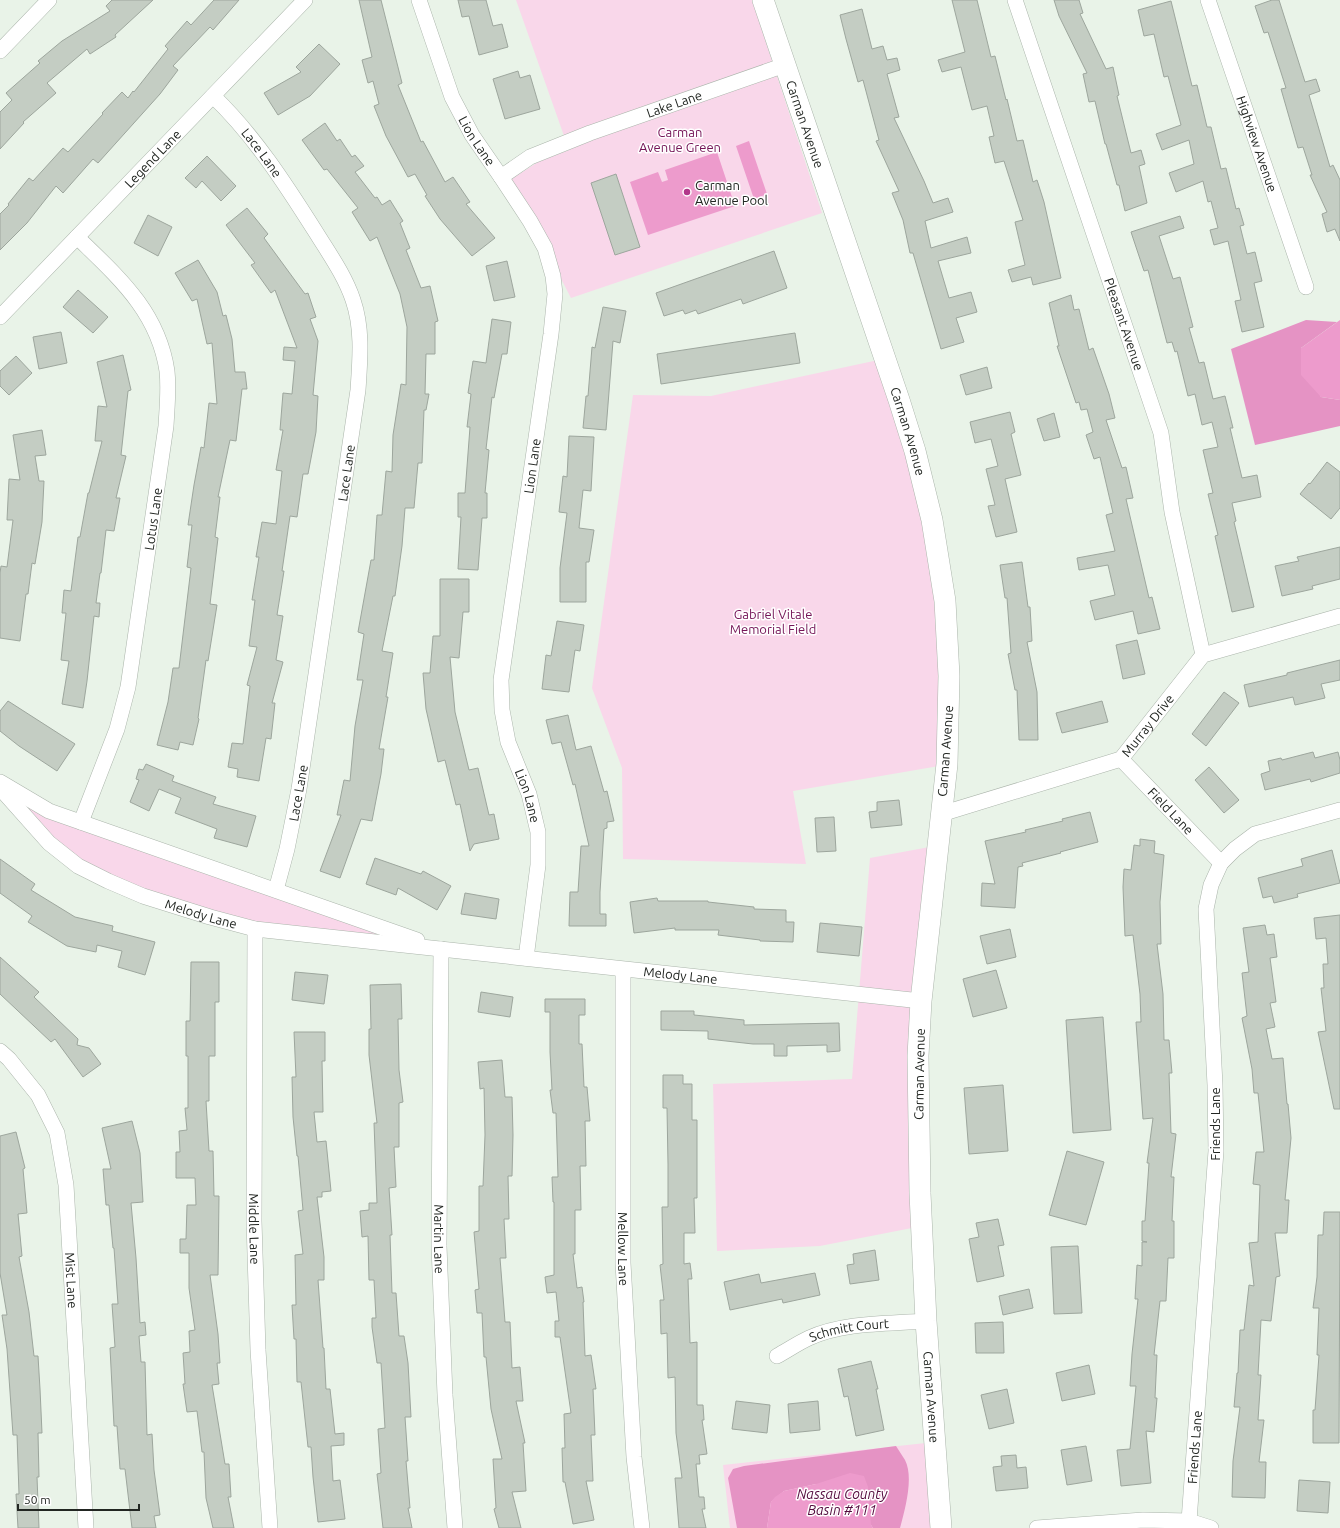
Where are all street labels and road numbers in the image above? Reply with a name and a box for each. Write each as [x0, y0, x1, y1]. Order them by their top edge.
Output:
street label: Carman Avenue [784, 78, 827, 170]
street label: Lake Lane [645, 88, 704, 120]
street label: Highview Avenue [1234, 94, 1280, 194]
street label: Lion Lane [456, 114, 498, 168]
street label: Lace Lane [239, 125, 285, 180]
street label: Legend Lane [122, 127, 183, 190]
street label: Pleasant Avenue [1102, 276, 1146, 372]
street label: Carman Avenue [888, 385, 928, 477]
street label: Lion Lane [521, 437, 543, 495]
street label: Lace Lane [335, 444, 357, 502]
street label: Lotus Lane [142, 487, 164, 551]
street label: Murray Drive [1119, 691, 1176, 759]
street label: Carman Avenue [935, 705, 955, 797]
street label: Lace Lane [286, 764, 310, 822]
street label: Lion Lane [513, 767, 543, 824]
street label: Field Lane [1145, 785, 1196, 837]
street label: Melody Lane [163, 896, 239, 931]
street label: Melody Lane [643, 964, 718, 986]
street label: Carman Avenue [911, 1028, 927, 1120]
street label: Friends Lane [1208, 1087, 1222, 1161]
street label: Middle Lane [247, 1193, 262, 1265]
street label: Martin Lane [432, 1204, 447, 1274]
street label: Mellow Lane [616, 1212, 631, 1286]
street label: Mist Lane [63, 1252, 80, 1309]
street label: Schmitt Court [807, 1316, 889, 1344]
street label: Carman Avenue [921, 1351, 942, 1443]
street label: Friends Lane [1185, 1410, 1204, 1484]

